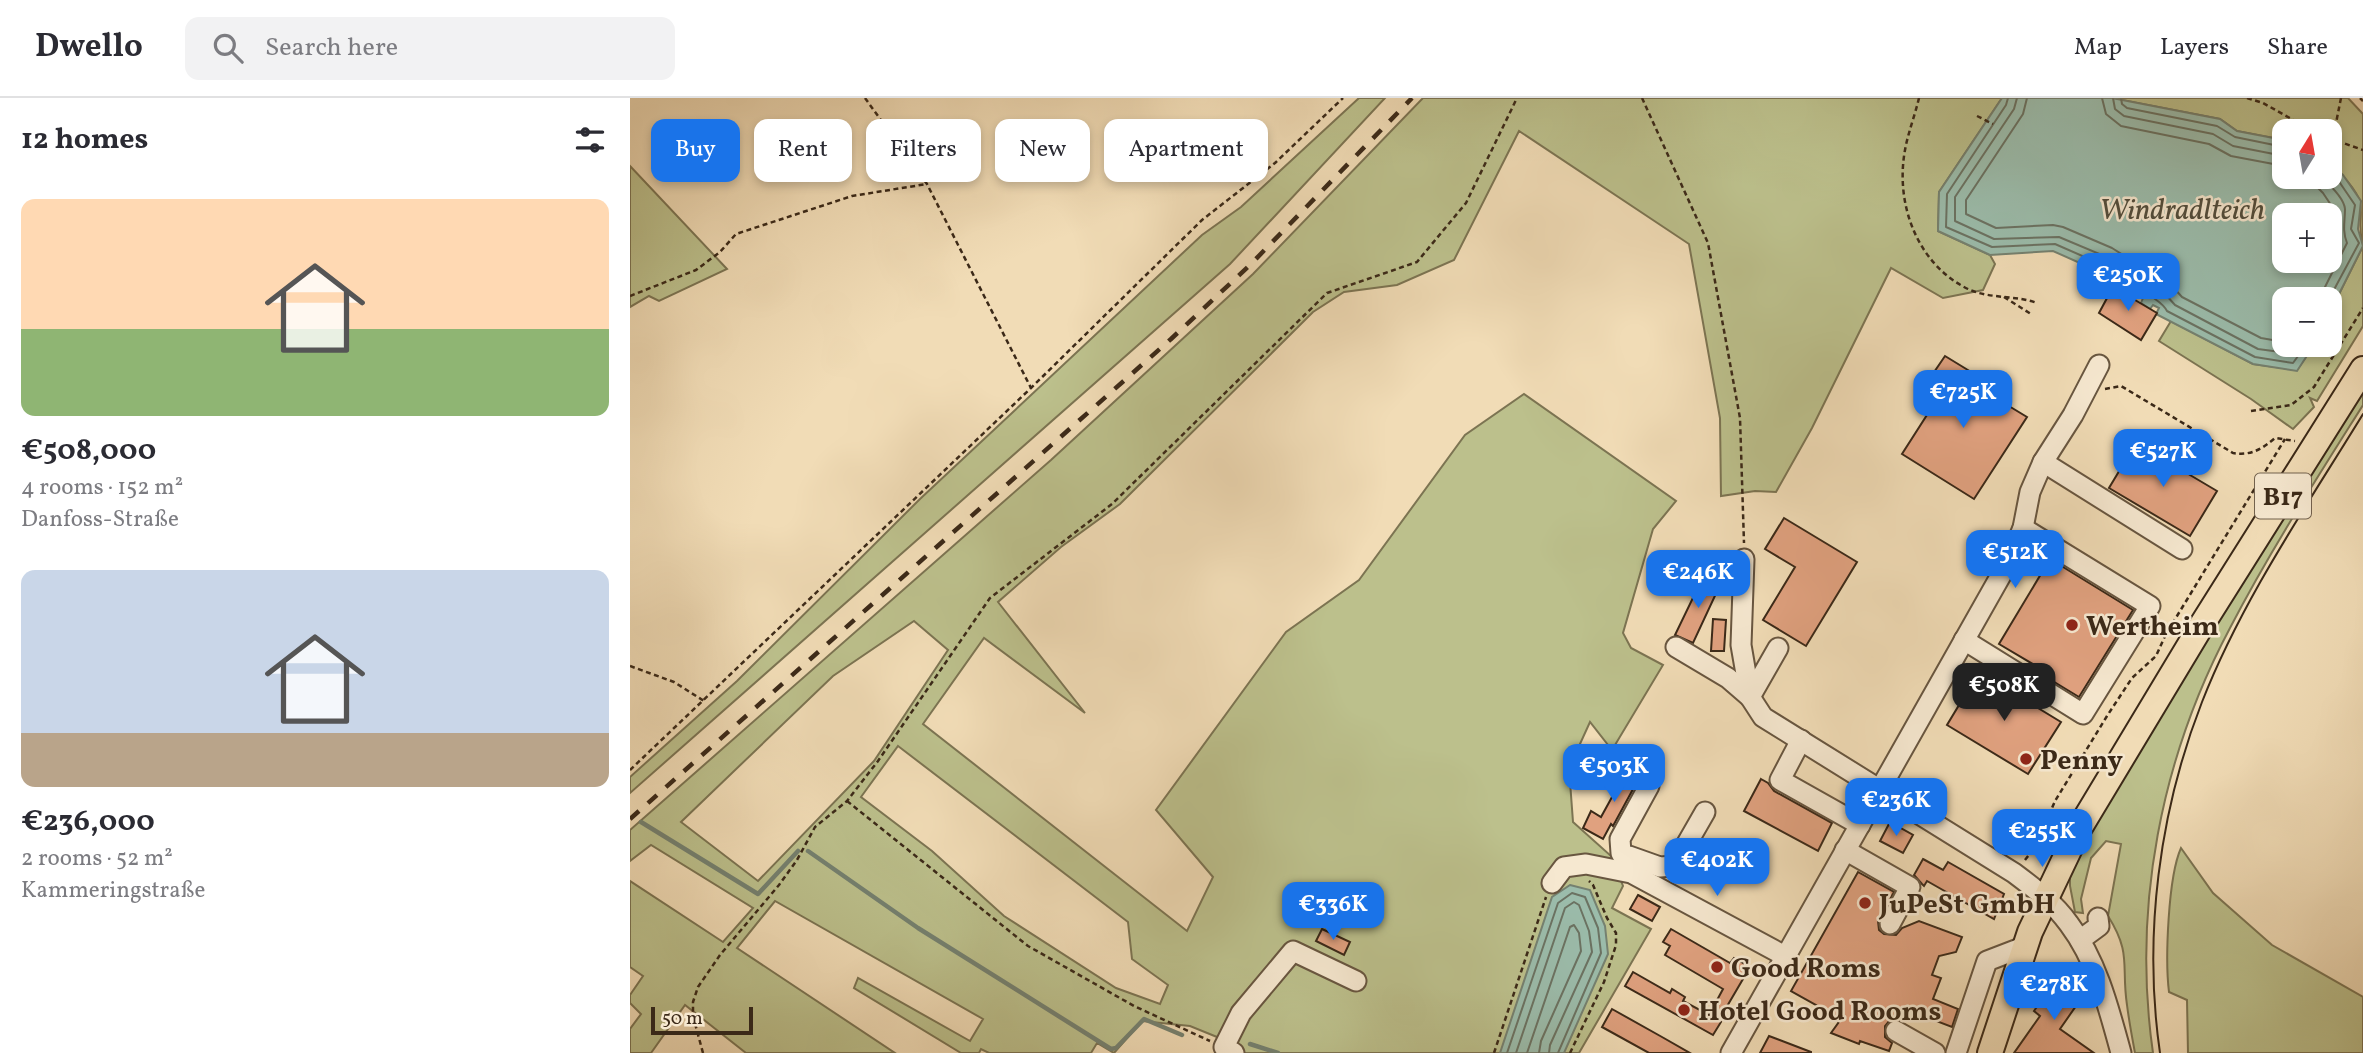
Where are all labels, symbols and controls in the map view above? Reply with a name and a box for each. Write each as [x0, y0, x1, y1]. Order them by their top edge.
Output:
search box [185, 17, 675, 80]
text: Dwello [35, 25, 143, 71]
icon: search [209, 29, 247, 67]
text: Search here [265, 30, 398, 66]
text: Map [2074, 31, 2122, 65]
text: Layers [2160, 31, 2229, 65]
text: Share [2267, 31, 2328, 65]
text: 12 homes [21, 119, 148, 161]
chip: Buy [651, 119, 740, 182]
chip: Rent [754, 119, 852, 182]
chip: Filters [866, 119, 981, 182]
chip: New [995, 119, 1090, 182]
chip: Apartment [1104, 119, 1268, 182]
north arrow [2272, 119, 2342, 189]
map controls [2272, 119, 2342, 357]
icon: filters [571, 121, 609, 159]
water label: Windradlteich [2099, 190, 2265, 232]
button: + [2272, 203, 2342, 273]
icon: home [252, 245, 378, 371]
pin: €250K [2079, 254, 2177, 313]
text: €250K [2093, 260, 2163, 292]
button: − [2272, 287, 2342, 357]
pin: €725K [1914, 370, 2012, 430]
text: €725K [1929, 377, 1997, 409]
text: €508,000 [21, 430, 156, 472]
pin: €527K [2114, 430, 2212, 489]
text: €527K [2129, 436, 2197, 468]
text: 4 rooms · 152 m² [21, 472, 183, 504]
road number: B17 [2255, 474, 2311, 518]
text: Danfoss-Straße [21, 504, 179, 536]
pin: €512K [1966, 531, 2064, 590]
text: €512K [1982, 537, 2048, 569]
pin: €246K [1649, 550, 1747, 610]
text: €246K [1662, 557, 1734, 589]
place label: Wertheim [2086, 608, 2219, 647]
icon: home [252, 616, 378, 742]
marker: Wertheim [2064, 617, 2080, 633]
pin: €508K [1955, 664, 2053, 723]
text: €508K [1968, 670, 2040, 702]
place label: Penny [2040, 742, 2123, 781]
pin: €503K [1565, 744, 1663, 804]
text: €503K [1579, 751, 1649, 783]
marker: Penny [2018, 751, 2034, 767]
pin: €236K [1847, 778, 1945, 838]
text: €236K [1861, 785, 1931, 817]
text: €236,000 [21, 801, 155, 843]
pin: €255K [1993, 810, 2091, 869]
text: €255K [2008, 816, 2076, 848]
pin: €402K [1668, 838, 1766, 898]
text: 2 rooms · 52 m² [21, 843, 173, 875]
text: €402K [1680, 845, 1754, 877]
text: Kammeringstraße [21, 875, 205, 907]
pin: €336K [1284, 882, 1382, 942]
place label: JuPeSt GmbH [1878, 886, 2055, 925]
text: €336K [1298, 889, 1368, 921]
marker: JuPeSt GmbH [1857, 895, 1873, 911]
place label: Good Roms [1731, 950, 1881, 989]
marker: Good Roms [1709, 959, 1725, 975]
pin: €278K [2005, 962, 2103, 1022]
text: €278K [2020, 969, 2088, 1001]
place label: Hotel Good Rooms [1698, 993, 1941, 1032]
marker: Hotel Good Rooms [1676, 1002, 1692, 1018]
scale bar [651, 1004, 752, 1036]
text: 50 m [662, 1006, 703, 1032]

